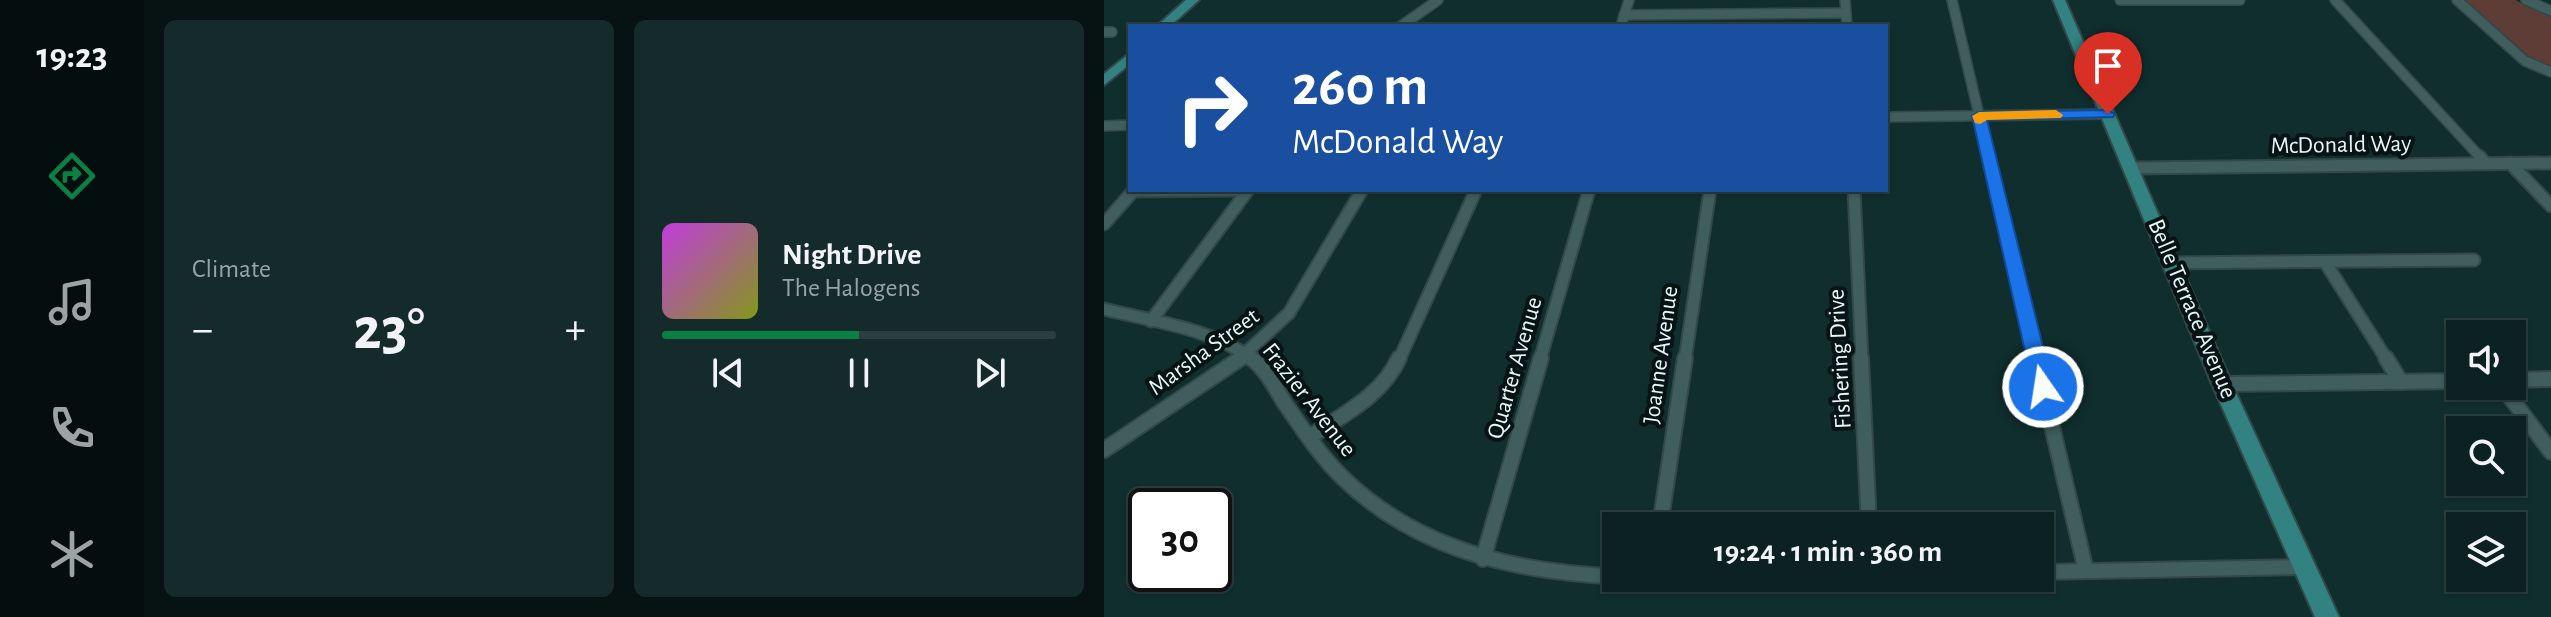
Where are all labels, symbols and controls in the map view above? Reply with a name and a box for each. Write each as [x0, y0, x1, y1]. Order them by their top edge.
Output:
pin [2074, 32, 2142, 114]
text: 19:23 [36, 38, 108, 74]
icon: arrive [2086, 44, 2130, 88]
icon: right [1160, 56, 1264, 160]
text: 260 m [1292, 59, 1428, 115]
text: McDonald Way [1292, 124, 1503, 160]
street label: McDonald Way [2270, 132, 2412, 158]
icon: directions [44, 148, 100, 204]
street label: Belle Terrace Avenue [2143, 216, 2241, 402]
text: Night Drive [782, 240, 921, 270]
text: Climate [192, 256, 271, 282]
icon: music [44, 274, 100, 330]
text: The Halogens [782, 275, 920, 301]
street label: Joanne Avenue [1639, 284, 1683, 426]
street label: Fishering Drive [1824, 288, 1856, 430]
street label: Quarter Avenue [1483, 294, 1547, 442]
text: 23° [353, 300, 425, 360]
street label: Marsha Street [1144, 304, 1264, 400]
text: − [192, 308, 213, 352]
text: + [565, 308, 586, 352]
map controls [2446, 320, 2526, 592]
button: sound [2446, 320, 2526, 400]
street label: Frazier Avenue [1258, 339, 1360, 461]
position arrow [2001, 345, 2085, 429]
icon: previous [706, 351, 750, 395]
icon: pause [837, 351, 881, 395]
icon: next [968, 351, 1012, 395]
icon: phone [44, 400, 100, 456]
button: search [2446, 416, 2526, 496]
speed limit sign: 30 [1128, 488, 1232, 592]
button: layers [2446, 512, 2526, 592]
icon: climate [44, 526, 100, 582]
text: 19:24 · 1 min · 360 m [1714, 537, 1942, 567]

